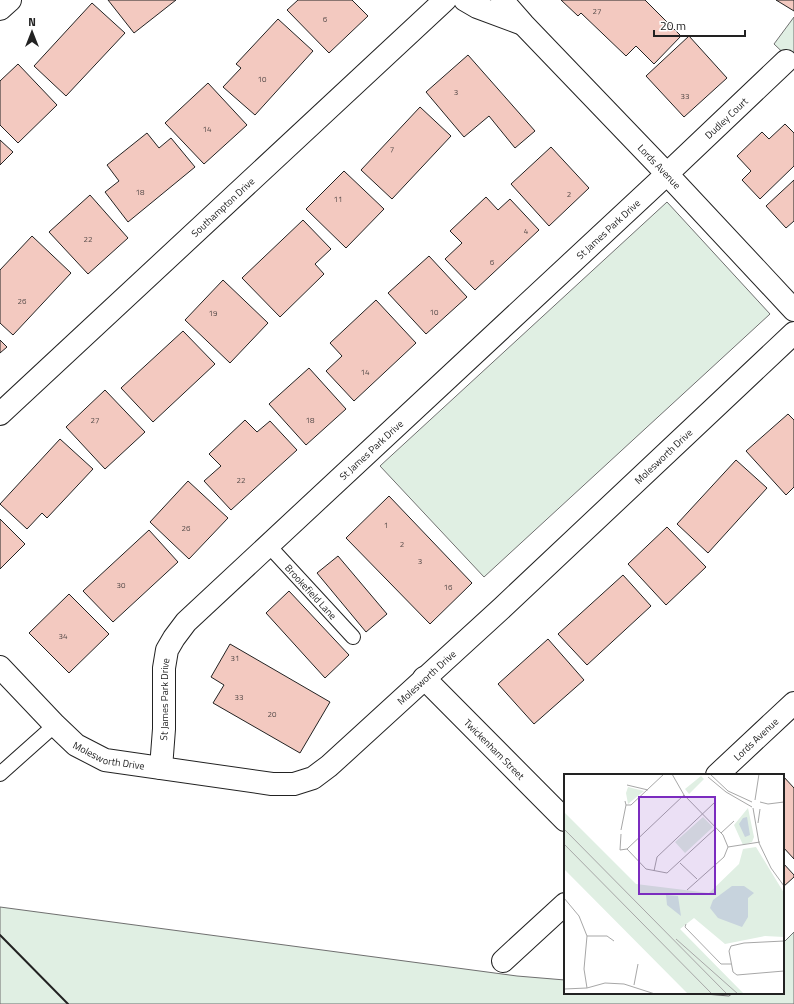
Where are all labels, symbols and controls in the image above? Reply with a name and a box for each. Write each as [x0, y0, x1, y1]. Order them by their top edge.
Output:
house number: 27 [593, 5, 601, 17]
north arrow [12, 12, 52, 52]
scale bar [654, 12, 745, 38]
house number: 6 [323, 13, 328, 25]
text: N [28, 14, 36, 30]
text: 20 m [660, 16, 686, 35]
house number: 10 [258, 73, 267, 85]
house number: 3 [454, 86, 458, 98]
house number: 33 [681, 90, 689, 102]
street label: Dudley Court [701, 93, 751, 142]
house number: 14 [203, 123, 212, 135]
street label: Lords Avenue [634, 140, 684, 192]
house number: 7 [390, 143, 394, 155]
street label: Southampton Drive [188, 174, 258, 240]
house number: 18 [136, 186, 145, 198]
house number: 2 [567, 188, 571, 200]
house number: 11 [334, 193, 342, 205]
street label: St James Park Drive [573, 195, 643, 263]
house number: 4 [524, 225, 529, 237]
house number: 22 [84, 233, 92, 245]
house number: 6 [490, 256, 495, 268]
house number: 26 [18, 295, 27, 307]
house number: 10 [430, 306, 439, 318]
house number: 19 [209, 307, 218, 319]
house number: 14 [361, 366, 370, 378]
house number: 27 [91, 414, 99, 426]
house number: 18 [306, 414, 315, 426]
street label: St James Park Drive [336, 416, 406, 483]
street label: Molesworth Drive [631, 425, 696, 487]
house number: 22 [237, 474, 245, 486]
house number: 1 [384, 519, 388, 531]
house number: 26 [182, 522, 191, 534]
house number: 2 [400, 538, 404, 550]
house number: 3 [418, 555, 422, 567]
street label: Brookefield Lane [282, 561, 340, 623]
house number: 30 [117, 579, 126, 591]
house number: 16 [444, 581, 453, 593]
house number: 34 [59, 630, 68, 642]
street label: Molesworth Drive [394, 646, 459, 708]
house number: 31 [231, 652, 239, 664]
street label: St James Park Drive [156, 657, 173, 741]
house number: 33 [235, 691, 243, 703]
house number: 20 [268, 708, 277, 720]
street label: Lords Avenue [730, 714, 782, 764]
street label: Twickenham Street [461, 715, 529, 783]
street label: Molesworth Drive [70, 737, 146, 773]
inset map [564, 774, 784, 994]

